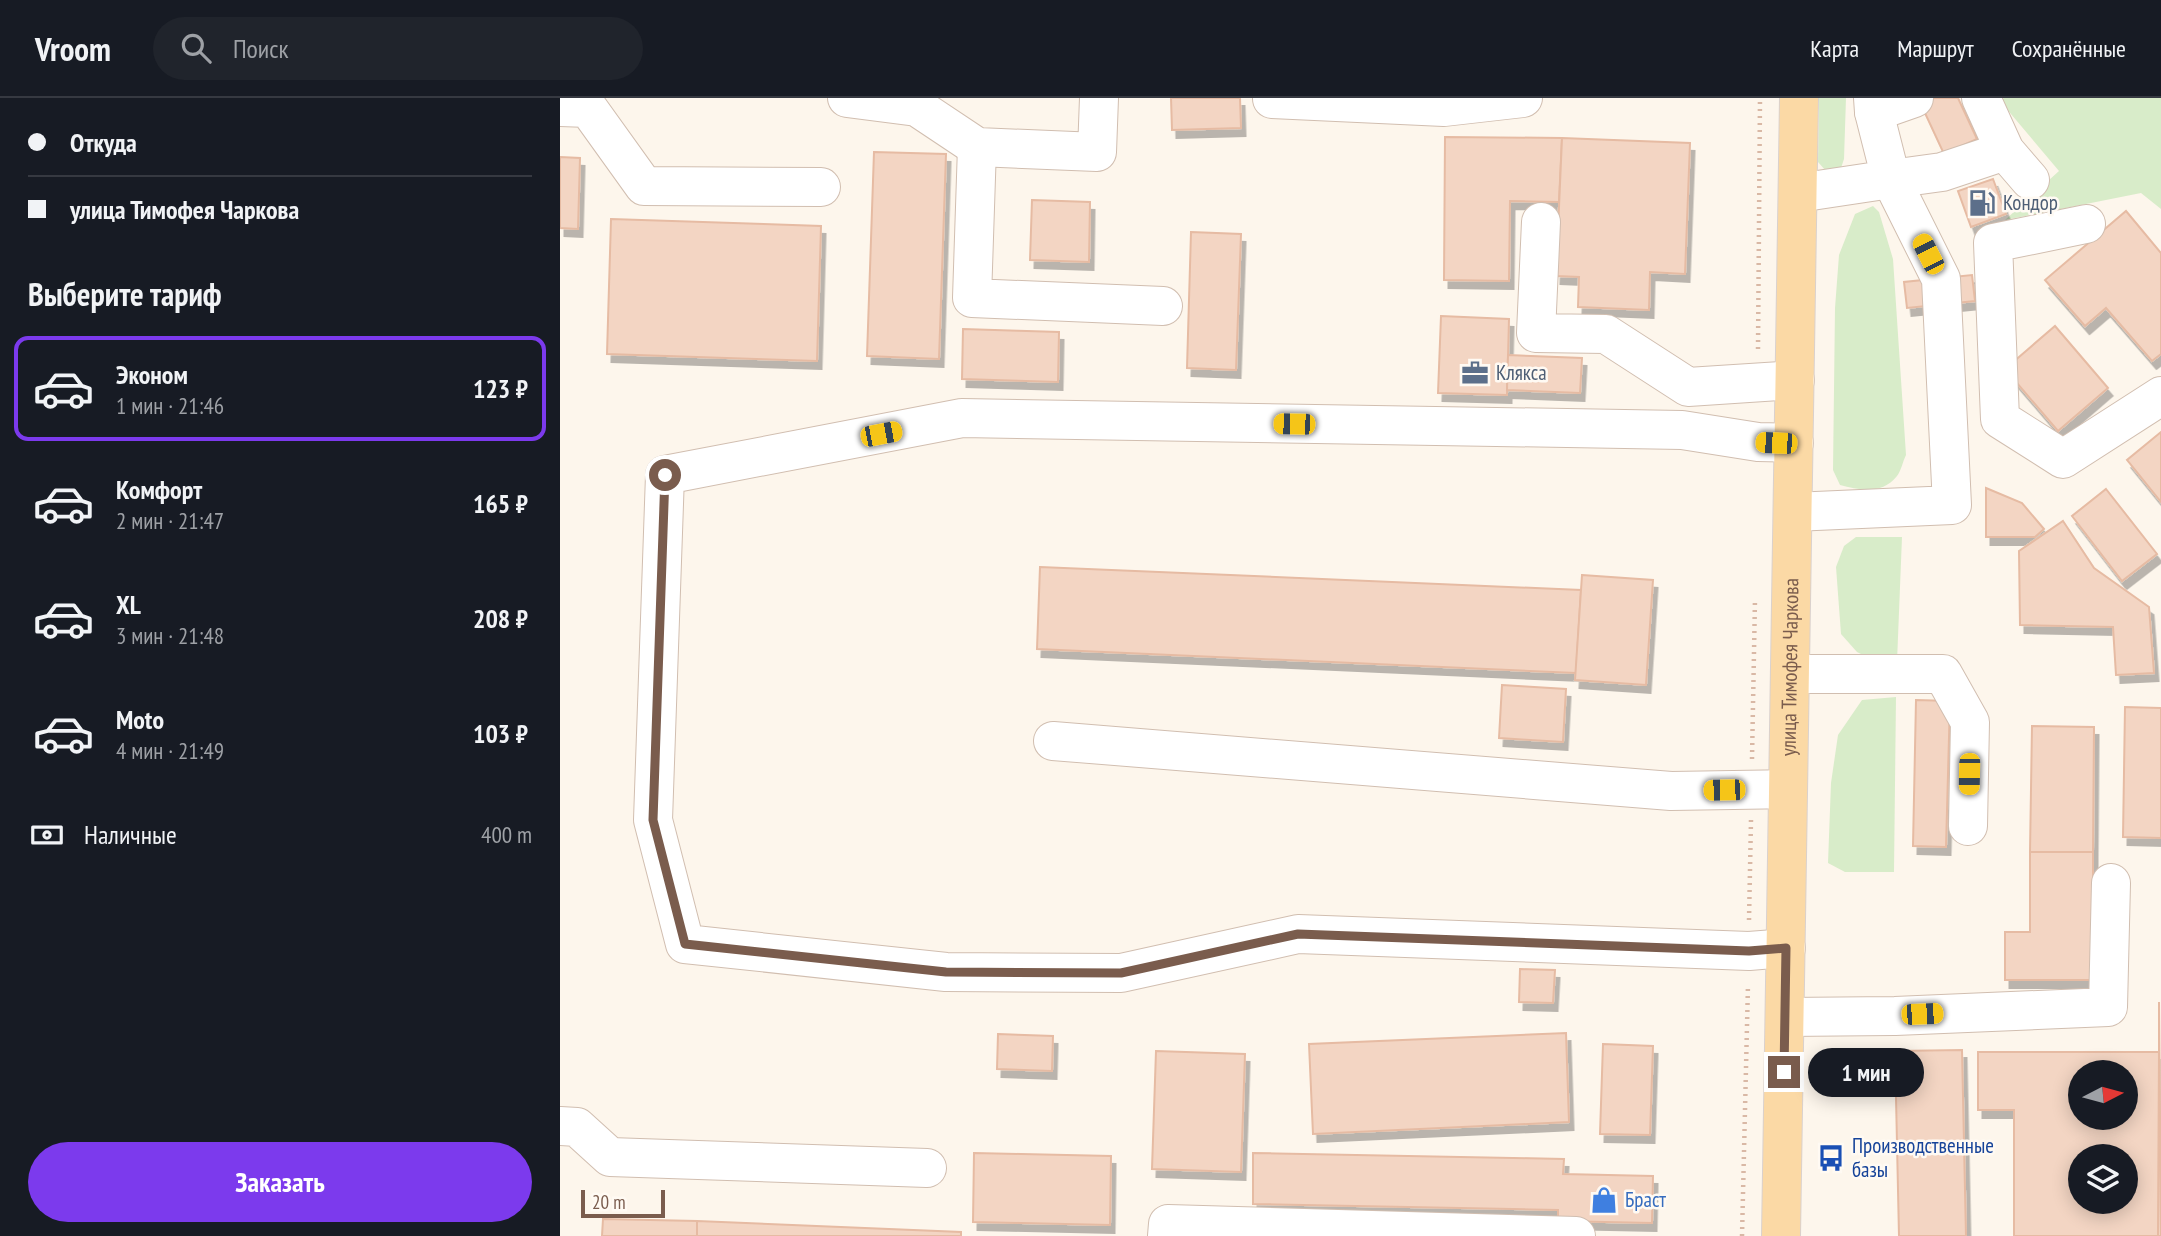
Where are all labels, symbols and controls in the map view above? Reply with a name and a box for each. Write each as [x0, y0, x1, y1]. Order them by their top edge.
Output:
search box [153, 17, 643, 80]
text: Vroom [35, 27, 111, 70]
icon: search [177, 29, 215, 67]
text: Поиск [233, 32, 289, 65]
text: Карта [1810, 33, 1859, 64]
text: Маршрут [1897, 33, 1974, 64]
text: Сохранённые [2012, 33, 2126, 64]
text: Откуда [70, 126, 137, 159]
fuel station icon: Кондор [1967, 188, 1997, 218]
place label: Кондор [2003, 189, 2058, 216]
text: улица Тимофея Чаркова [70, 193, 299, 226]
car [1910, 231, 1947, 277]
text: Выберите тариф [28, 273, 222, 315]
icon: car [32, 357, 95, 420]
text: Эконом [116, 358, 188, 391]
office icon: Клякса [1460, 358, 1490, 388]
place label: Клякса [1496, 359, 1547, 386]
text: 123 ₽ [473, 372, 528, 405]
text: 1 мин · 21:46 [116, 391, 224, 420]
car [1273, 413, 1316, 435]
car [859, 420, 904, 448]
car [1755, 432, 1798, 454]
route start [649, 459, 681, 491]
icon: car [32, 472, 95, 535]
text: Комфорт [116, 473, 202, 506]
text: 165 ₽ [473, 487, 528, 520]
text: 2 мин · 21:47 [116, 506, 224, 535]
street label: улица Тимофея Чаркова [1775, 578, 1804, 756]
icon: car [32, 587, 95, 650]
text: XL [116, 588, 141, 621]
text: 208 ₽ [473, 602, 528, 635]
text: 3 мин · 21:48 [116, 621, 224, 650]
icon: car [32, 702, 95, 765]
text: Moto [116, 703, 164, 736]
text: 103 ₽ [473, 717, 528, 750]
text: 4 мин · 21:49 [116, 736, 224, 765]
car [1959, 753, 1980, 795]
car [1703, 779, 1746, 801]
icon: cash [28, 816, 66, 854]
text: Наличные [84, 818, 177, 851]
text: 400 m [481, 820, 532, 849]
car [1901, 1003, 1944, 1025]
callout: 1 мин [1808, 1048, 1924, 1096]
route end [1768, 1056, 1800, 1088]
text: 1 мин [1841, 1058, 1891, 1087]
north arrow [2068, 1060, 2138, 1130]
map controls [2068, 1060, 2138, 1214]
place label: Производственные базы [1852, 1132, 1994, 1183]
button: Заказать [28, 1142, 532, 1222]
bus stop icon: Производственные базы [1816, 1143, 1846, 1173]
button: layers [2068, 1144, 2138, 1214]
shop icon: Браст [1589, 1185, 1619, 1215]
place label: Браст [1625, 1186, 1666, 1213]
scale bar [581, 1187, 665, 1219]
text: 20 m [592, 1190, 626, 1214]

